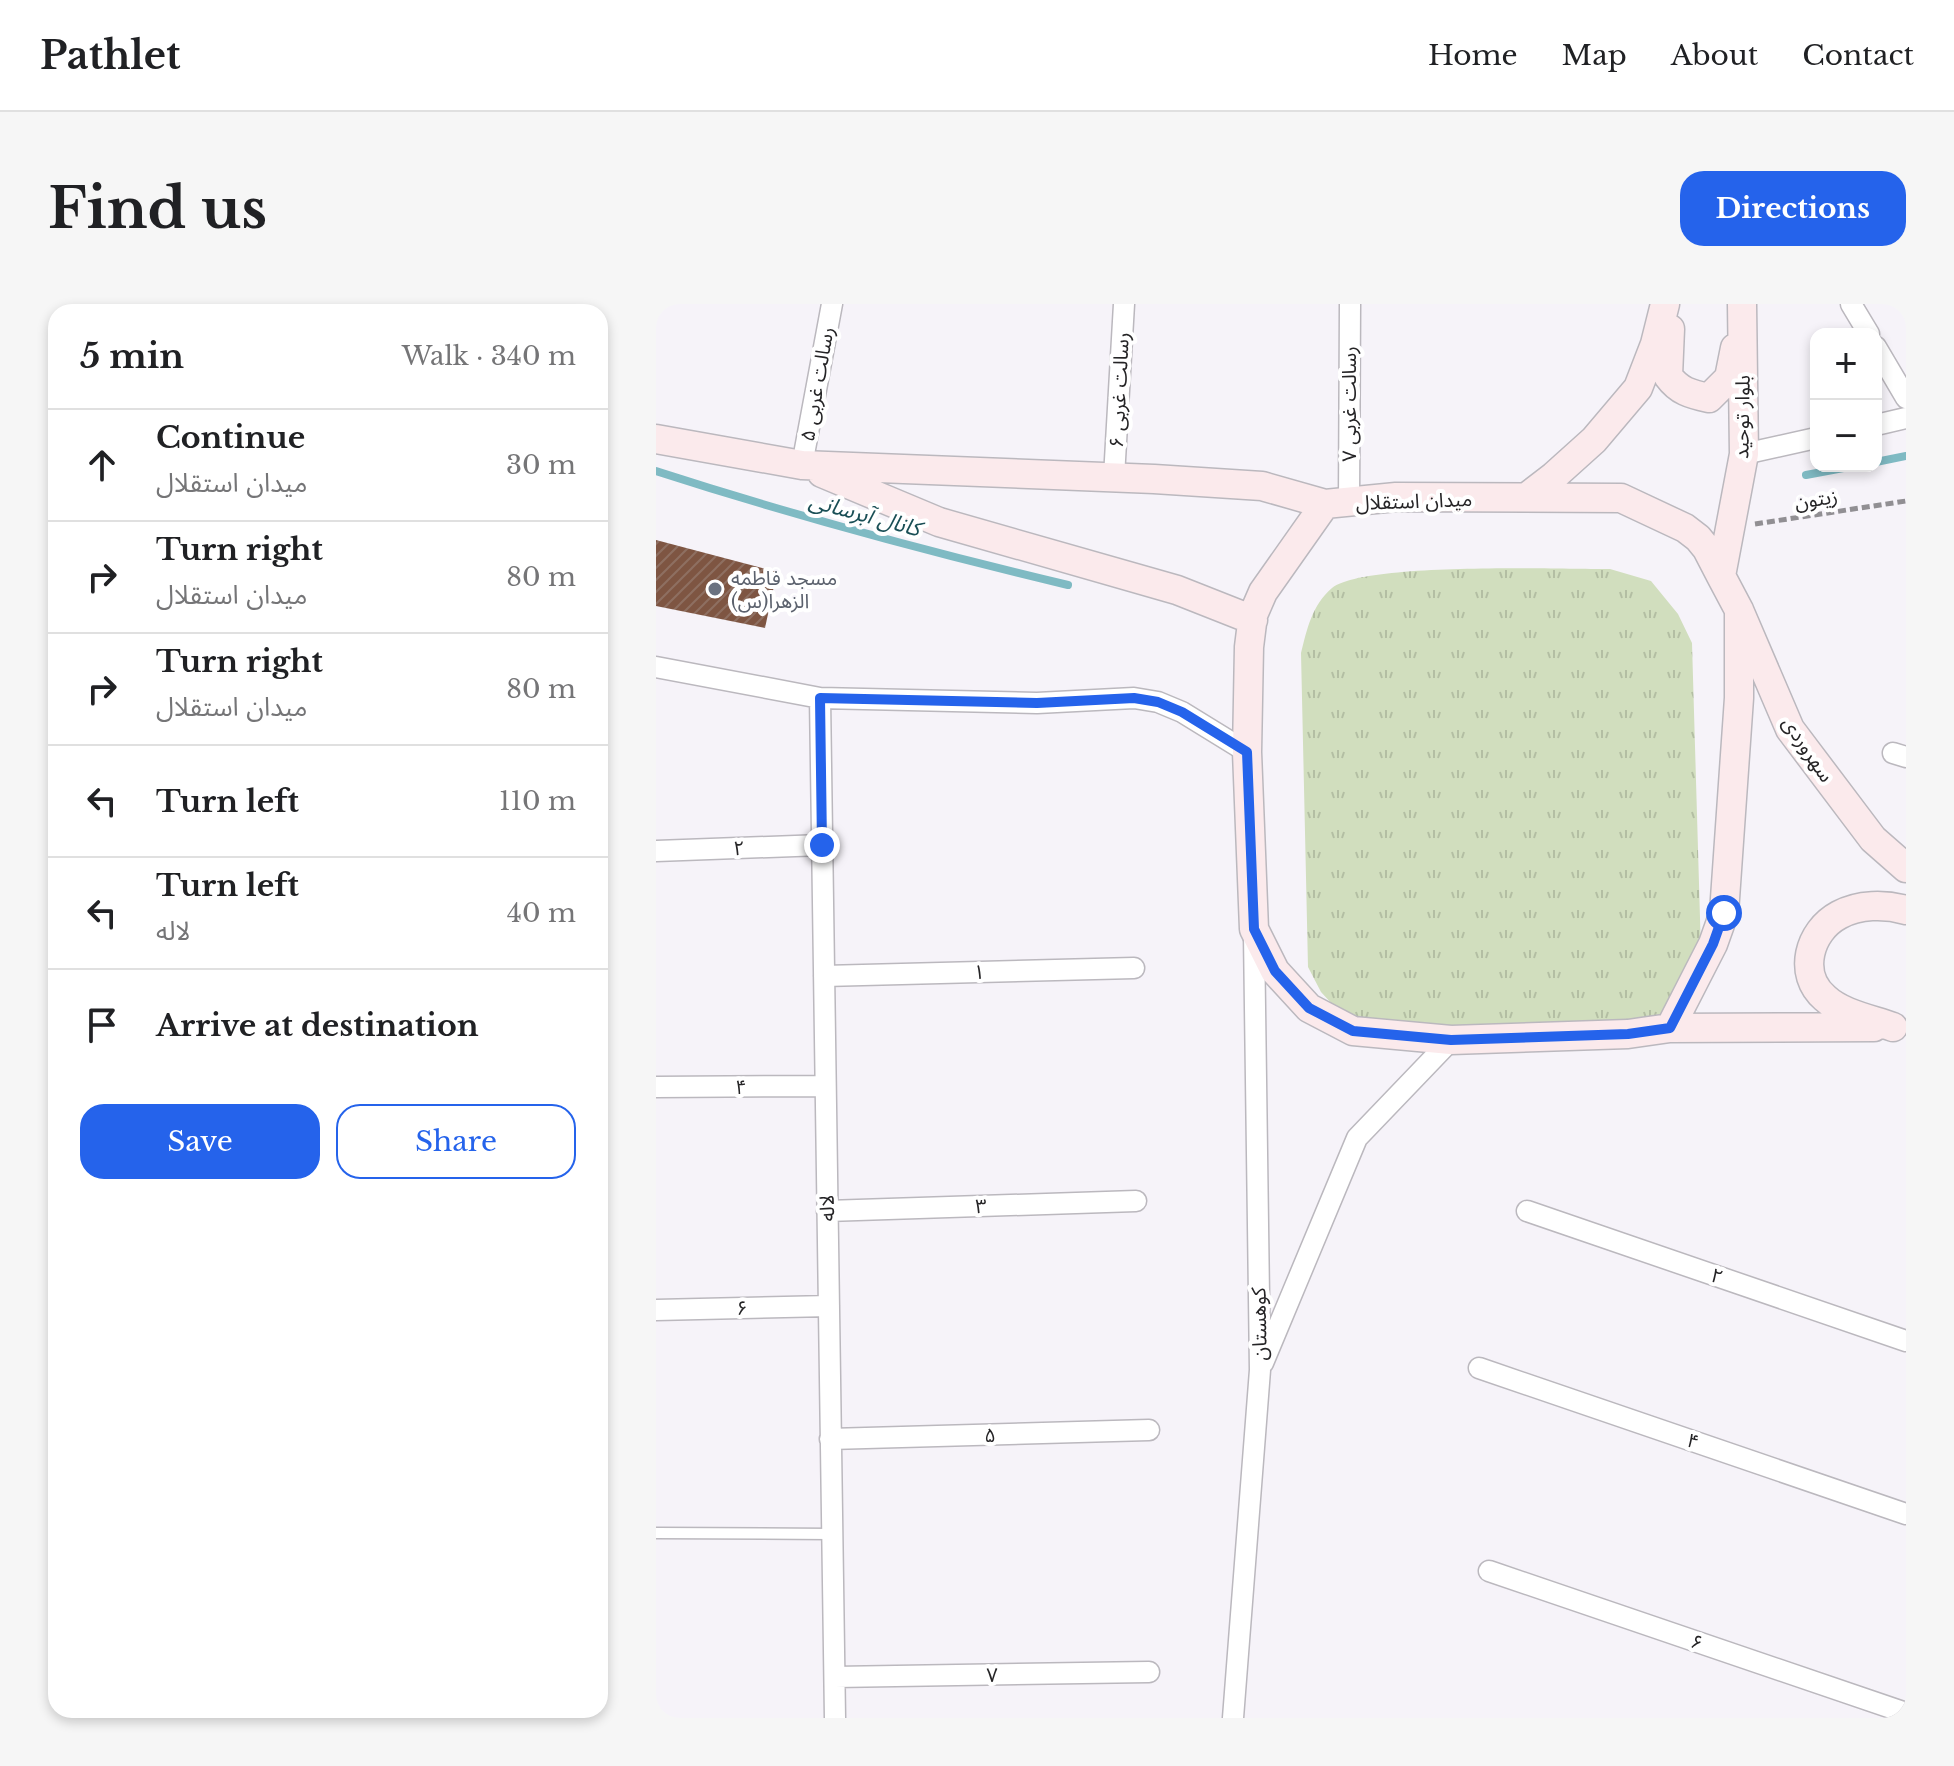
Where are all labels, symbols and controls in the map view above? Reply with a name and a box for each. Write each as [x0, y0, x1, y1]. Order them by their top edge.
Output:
text: Pathlet [40, 32, 181, 79]
text: Home [1428, 38, 1518, 73]
text: Map [1562, 38, 1627, 73]
text: About [1671, 38, 1758, 73]
text: Contact [1802, 38, 1914, 73]
button: Directions [1680, 171, 1906, 246]
text: Find us [48, 174, 267, 243]
street label: رسالت غربی ۵ [795, 325, 839, 443]
map controls [1810, 328, 1882, 472]
button: + [1810, 328, 1882, 400]
street label: رسالت غربی ۶ [1104, 332, 1134, 448]
text: 5 min [80, 335, 184, 377]
text: Walk · 340 m [402, 340, 576, 372]
street label: رسالت غربی ۷ [1337, 346, 1361, 462]
street label: بلوار توحید [1729, 375, 1755, 459]
button: − [1810, 400, 1882, 472]
text: Continue [156, 419, 305, 456]
icon: ahead [80, 443, 124, 487]
text: 30 m [506, 449, 576, 481]
text: میدان استقلال [156, 467, 307, 499]
street label: زیتون [1793, 484, 1839, 514]
water label: کانال آبرسانی [806, 487, 927, 543]
street label: میدان استقلال [1355, 487, 1473, 515]
text: Turn right [156, 531, 323, 568]
icon: right [80, 555, 124, 599]
text: 80 m [506, 561, 576, 593]
place label: مسجد فاطمه الزهرا(س) [731, 566, 837, 613]
text: میدان استقلال [156, 579, 307, 611]
marker: مسجد فاطمه الزهرا(س) [706, 580, 724, 598]
text: Turn right [156, 643, 323, 680]
icon: right [80, 667, 124, 711]
text: 80 m [506, 673, 576, 705]
text: میدان استقلال [156, 691, 307, 723]
street label: سهروردی [1777, 712, 1839, 786]
icon: left [80, 779, 124, 823]
text: Turn left [156, 783, 299, 820]
text: 110 m [499, 785, 576, 817]
route end [804, 827, 840, 863]
street label: ۲ [733, 836, 745, 860]
text: Turn left [156, 867, 299, 904]
icon: left [80, 891, 124, 935]
route start [1706, 895, 1742, 931]
text: 40 m [507, 897, 576, 929]
text: لاله [156, 915, 191, 947]
street label: ۱ [973, 960, 985, 984]
icon: arrive [80, 1003, 124, 1047]
text: Arrive at destination [156, 1007, 479, 1044]
street label: ۴ [735, 1075, 747, 1099]
button: Save [80, 1104, 320, 1179]
button: Share [336, 1104, 576, 1179]
street label: ۳ [975, 1194, 987, 1218]
street label: لاله [815, 1195, 839, 1221]
street label: ۲ [1708, 1263, 1726, 1289]
street label: کوهستان [1246, 1286, 1272, 1361]
street label: ۶ [736, 1296, 748, 1320]
street label: ۵ [984, 1423, 996, 1447]
street label: ۴ [1684, 1428, 1702, 1454]
street label: ۶ [1688, 1629, 1706, 1655]
street label: ۷ [986, 1663, 998, 1687]

